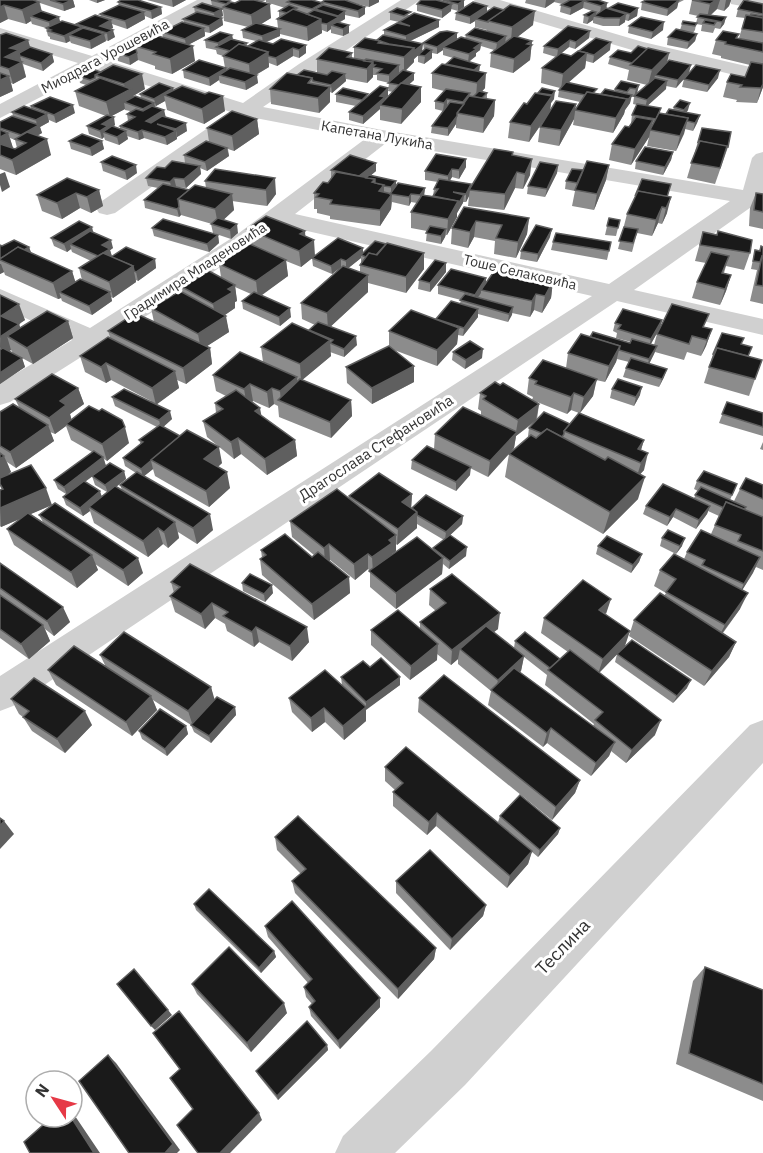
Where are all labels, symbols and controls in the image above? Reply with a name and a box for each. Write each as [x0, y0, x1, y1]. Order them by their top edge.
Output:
street label: Миодрага Урошевића [38, 14, 172, 97]
street label: Капетана Лукића [320, 116, 435, 154]
street label: Градимира Младеновића [120, 218, 270, 324]
street label: Тоше Селаковића [462, 250, 579, 294]
street label: Драгослава Стефановића [295, 390, 457, 505]
street label: Теслина [530, 914, 595, 979]
north arrow [24, 1069, 84, 1129]
text: N [30, 1080, 53, 1101]

